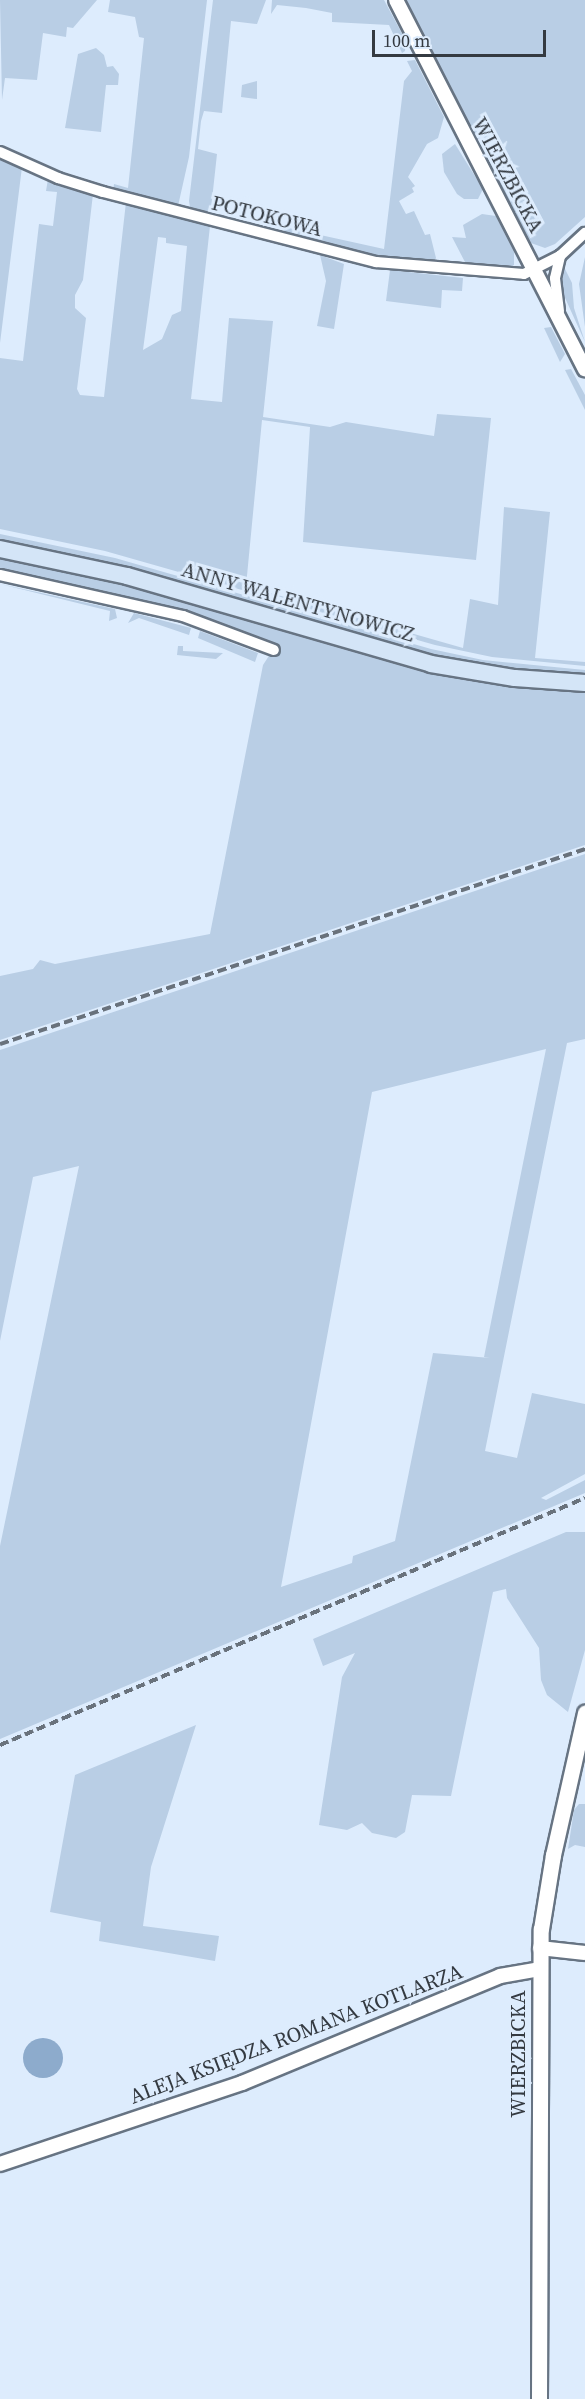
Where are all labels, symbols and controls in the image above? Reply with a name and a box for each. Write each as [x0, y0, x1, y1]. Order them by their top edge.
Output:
scale bar [375, 18, 549, 56]
text: 100 m [383, 28, 430, 53]
street label: WIERZBICKA [467, 113, 549, 237]
street label: POTOKOWA [209, 190, 325, 242]
street label: ANNY WALENTYNOWICZ [178, 557, 418, 647]
street label: ALEJA KSIĘDZA ROMANA KOTLARZA [126, 1959, 466, 2109]
street label: WIERZBICKA [505, 1990, 531, 2118]

